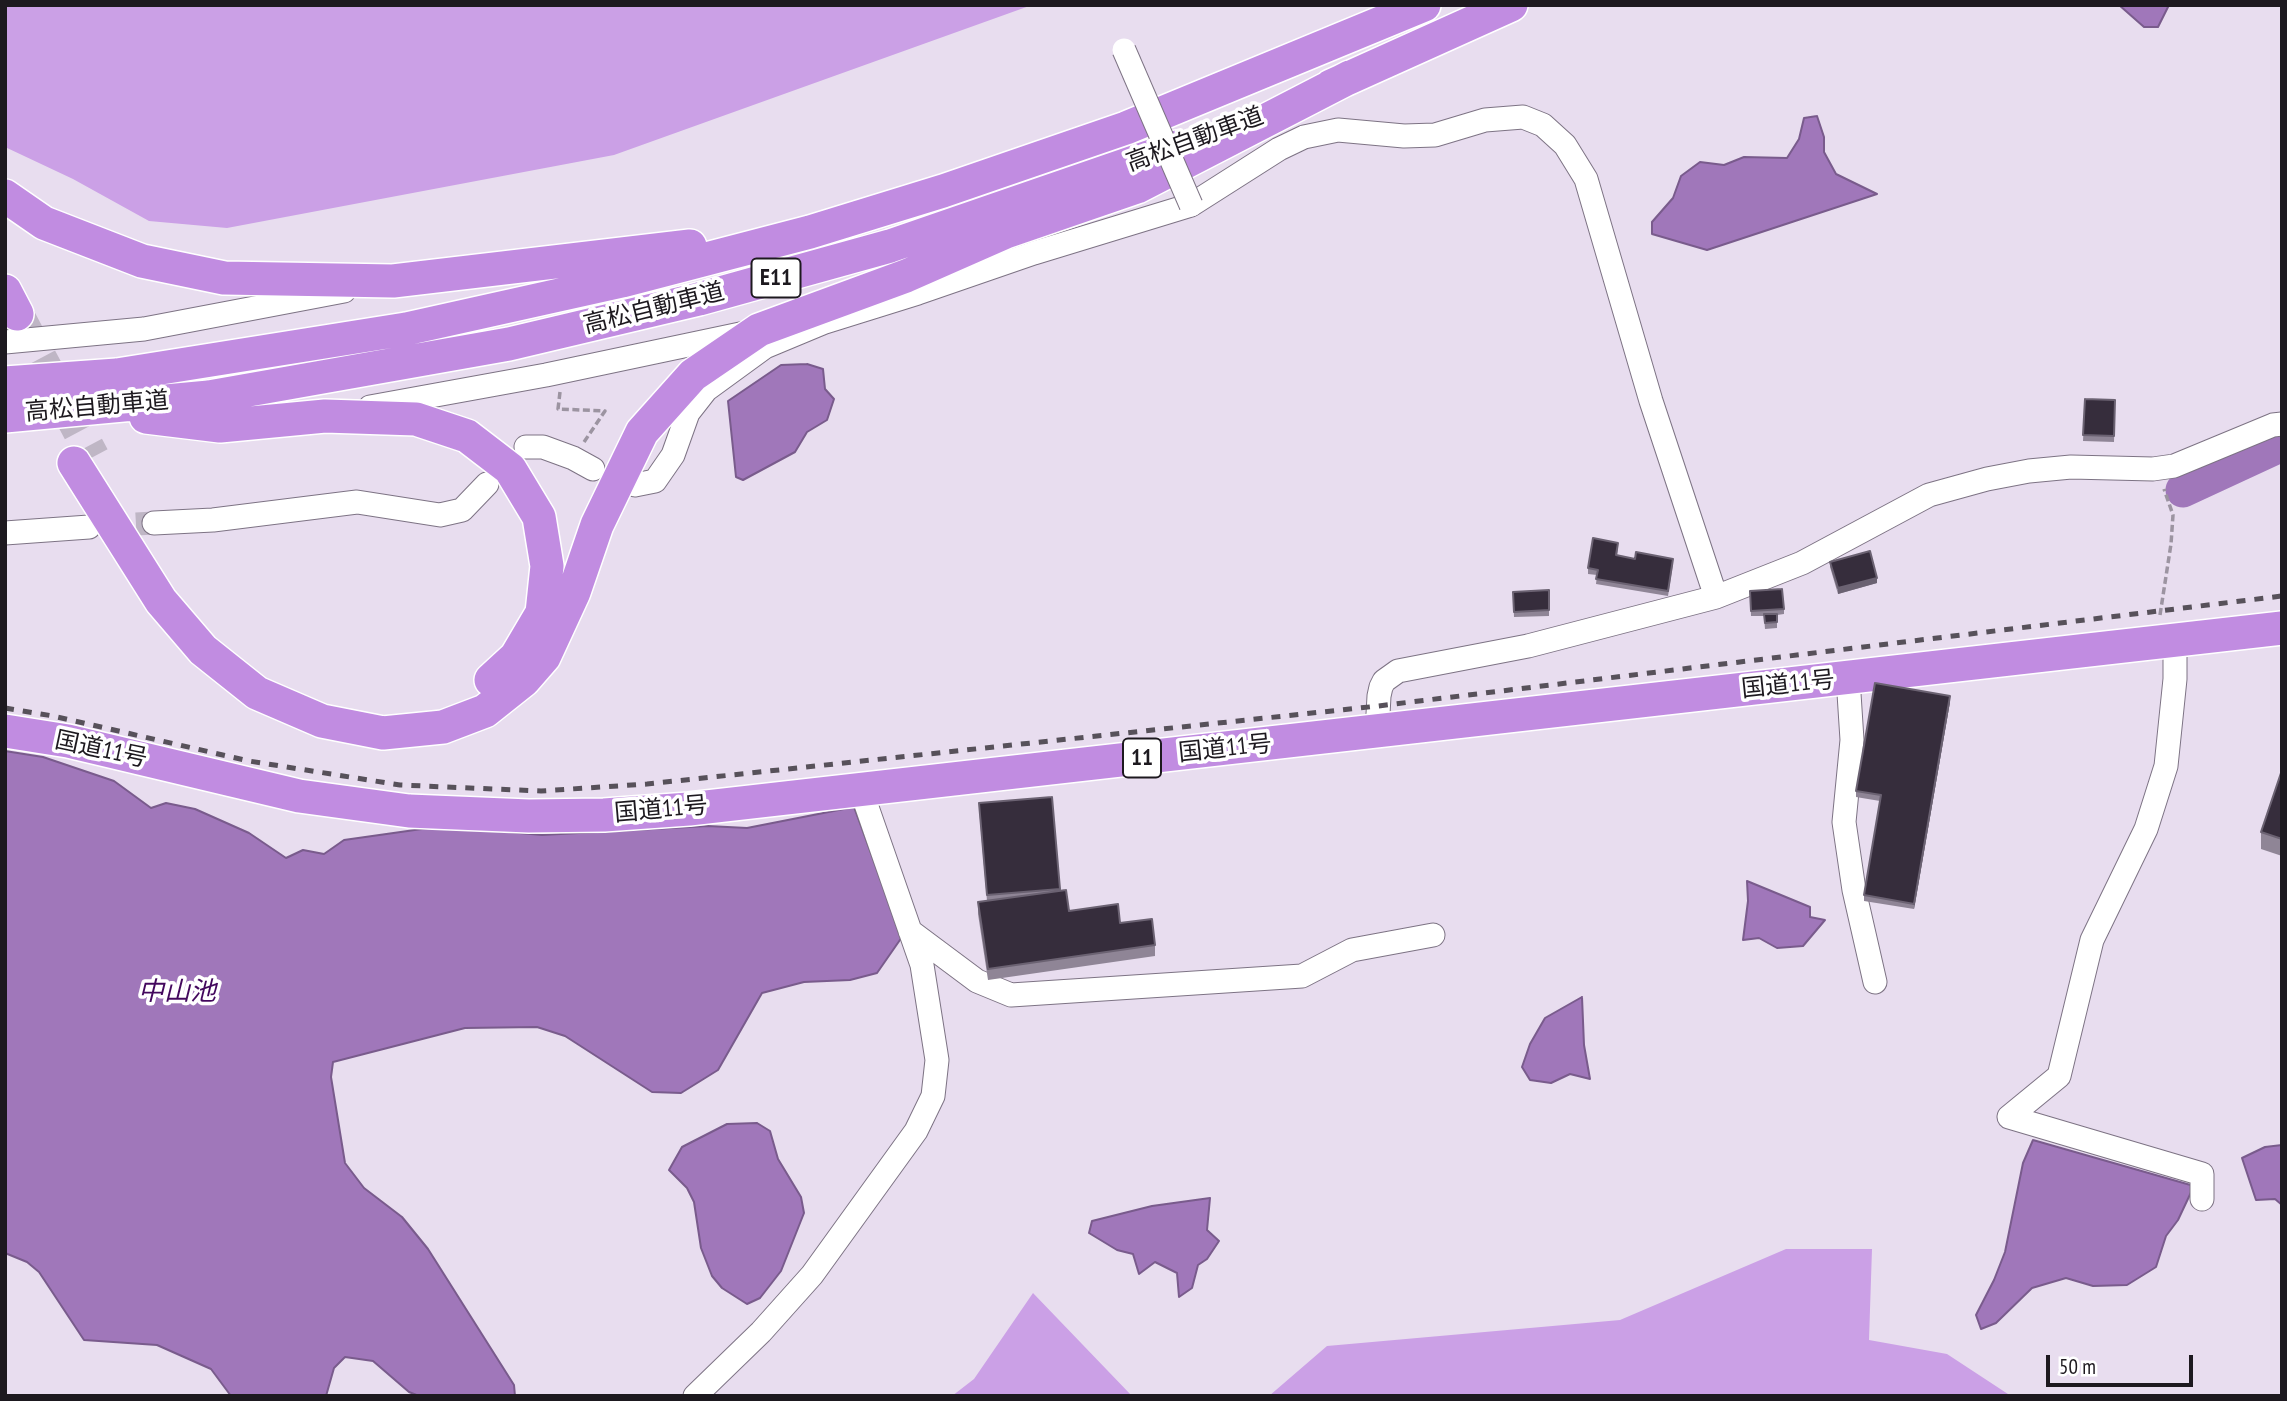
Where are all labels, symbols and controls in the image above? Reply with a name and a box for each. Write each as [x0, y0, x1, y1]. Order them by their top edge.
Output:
street label: 高松自動車道 [1122, 102, 1268, 178]
road number: E11 [752, 258, 800, 298]
street label: 高松自動車道 [581, 278, 727, 340]
street label: 高松自動車道 [24, 386, 170, 428]
street label: 国道11号 [1740, 666, 1836, 704]
street label: 国道11号 [52, 726, 150, 774]
street label: 国道11号 [1177, 730, 1273, 768]
road number: 11 [1123, 738, 1161, 778]
street label: 国道11号 [613, 792, 709, 828]
water label: 中山池 [138, 977, 216, 1009]
scale bar [2049, 1342, 2196, 1386]
text: 50 m [2059, 1353, 2096, 1380]

